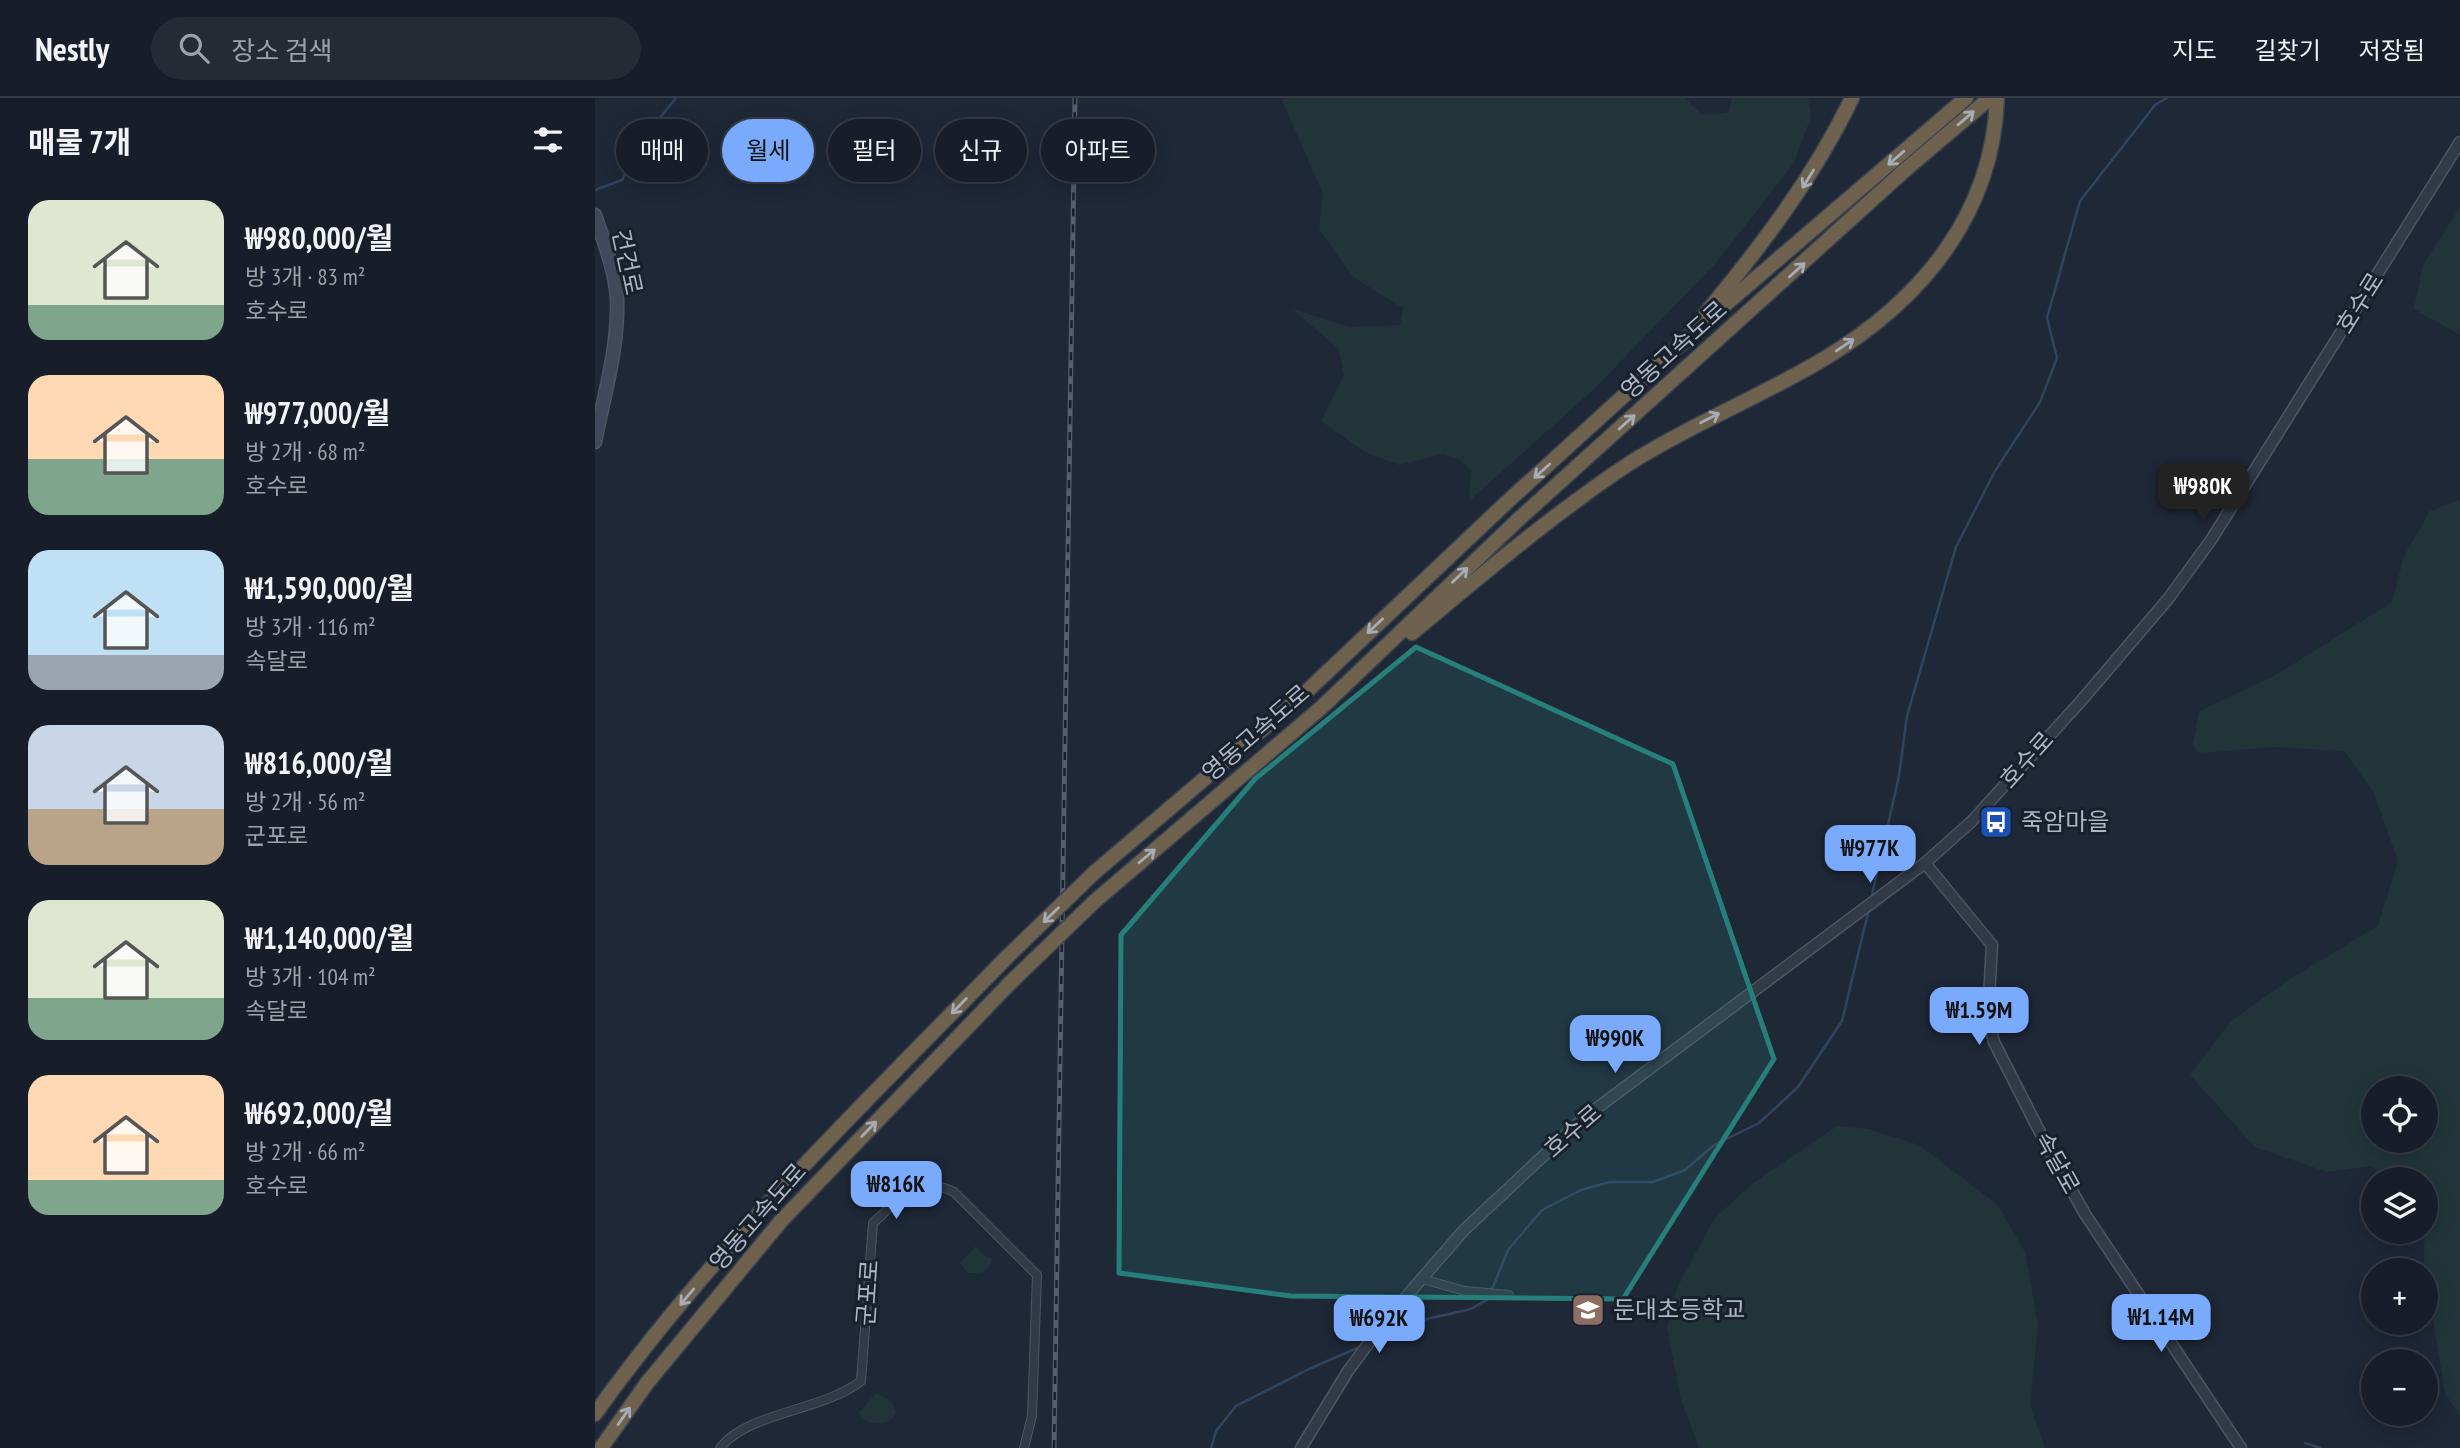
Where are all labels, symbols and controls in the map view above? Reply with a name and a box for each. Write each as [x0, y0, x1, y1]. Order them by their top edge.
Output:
search box [151, 17, 641, 80]
text: Nestly [35, 27, 109, 70]
icon: search [175, 29, 213, 67]
text: 장소 검색 [231, 34, 333, 67]
text: 지도 [2172, 35, 2217, 66]
text: 길찾기 [2255, 35, 2321, 66]
text: 저장됨 [2359, 35, 2425, 66]
one-way arrow [1957, 110, 1975, 126]
chip: 매매 [616, 119, 708, 182]
chip: 월세 [722, 119, 814, 182]
chip: 필터 [828, 119, 921, 182]
chip: 신규 [935, 119, 1027, 182]
chip: 아파트 [1041, 119, 1155, 182]
icon: filters [529, 121, 567, 159]
text: 매물 7개 [28, 122, 131, 161]
one-way arrow [1887, 150, 1905, 166]
one-way arrow [1800, 169, 1815, 188]
text: ₩980,000/월 [245, 218, 393, 257]
street label: 건건로 [605, 226, 650, 298]
icon: home [84, 228, 168, 312]
one-way arrow [1788, 261, 1805, 278]
text: 방 3개 · 83 m² [245, 262, 365, 291]
street label: 호수로 [2329, 266, 2390, 339]
street label: 영동고속도로 [1614, 294, 1733, 405]
text: 호수로 [245, 296, 308, 325]
one-way arrow [1835, 338, 1854, 352]
text: ₩977,000/월 [245, 393, 390, 432]
icon: home [84, 403, 168, 487]
one-way arrow [1699, 411, 1720, 424]
one-way arrow [1618, 414, 1636, 430]
text: 방 2개 · 68 m² [245, 437, 365, 466]
one-way arrow [1533, 463, 1551, 479]
pin: ₩980K [2154, 464, 2252, 523]
text: 호수로 [245, 471, 308, 500]
text: ₩980K [2174, 471, 2232, 500]
one-way arrow [1451, 567, 1468, 584]
text: ₩1,590,000/월 [245, 568, 414, 607]
icon: home [84, 578, 168, 662]
text: 방 3개 · 116 m² [245, 612, 376, 641]
one-way arrow [1367, 618, 1384, 635]
text: 속달로 [245, 646, 308, 675]
street label: 영동고속도로 [1196, 677, 1316, 788]
street label: 호수로 [1993, 725, 2060, 795]
text: ₩816,000/월 [245, 743, 393, 782]
icon: home [84, 753, 168, 837]
text: 방 2개 · 56 m² [245, 787, 365, 816]
bus stop icon: 죽암마을 [1977, 803, 2015, 841]
place label: 죽암마을 [2021, 806, 2109, 837]
text: 군포로 [245, 821, 308, 850]
pin: ₩977K [1821, 826, 1919, 885]
text: ₩977K [1841, 833, 1899, 862]
one-way arrow [1138, 849, 1156, 865]
one-way arrow [1043, 906, 1060, 923]
text: ₩1,140,000/월 [245, 918, 414, 957]
icon: home [84, 928, 168, 1012]
text: 방 3개 · 104 m² [245, 962, 376, 991]
pin: ₩1.59M [1922, 988, 2036, 1047]
text: ₩1.59M [1946, 995, 2012, 1024]
text: 속달로 [245, 996, 308, 1025]
one-way arrow [951, 997, 968, 1014]
pin: ₩990K [1566, 1016, 1664, 1075]
text: ₩990K [1586, 1023, 1644, 1052]
map controls [2361, 1076, 2438, 1426]
button: locate [2361, 1076, 2438, 1153]
text: ₩692,000/월 [245, 1093, 393, 1132]
street label: 호수로 [1538, 1097, 1608, 1164]
icon: home [84, 1103, 168, 1187]
one-way arrow [861, 1121, 878, 1138]
street label: 속달로 [2028, 1126, 2087, 1199]
text: 방 2개 · 66 m² [245, 1137, 365, 1166]
street label: 영동고속도로 [702, 1157, 813, 1277]
pin: ₩816K [847, 1162, 945, 1221]
button: layers [2361, 1167, 2438, 1244]
text: ₩816K [867, 1169, 925, 1198]
text: 호수로 [245, 1171, 308, 1200]
button: + [2361, 1258, 2438, 1335]
street label: 군포로 [850, 1259, 885, 1327]
one-way arrow [679, 1288, 695, 1306]
school or university icon: 둔대초등학교 [1569, 1291, 1607, 1329]
place label: 둔대초등학교 [1613, 1294, 1745, 1325]
pin: ₩1.14M [2104, 1294, 2218, 1354]
pin: ₩692K [1330, 1296, 1428, 1355]
text: ₩1.14M [2128, 1302, 2194, 1331]
text: ₩692K [1350, 1303, 1408, 1332]
button: − [2361, 1349, 2438, 1426]
one-way arrow [617, 1407, 631, 1426]

